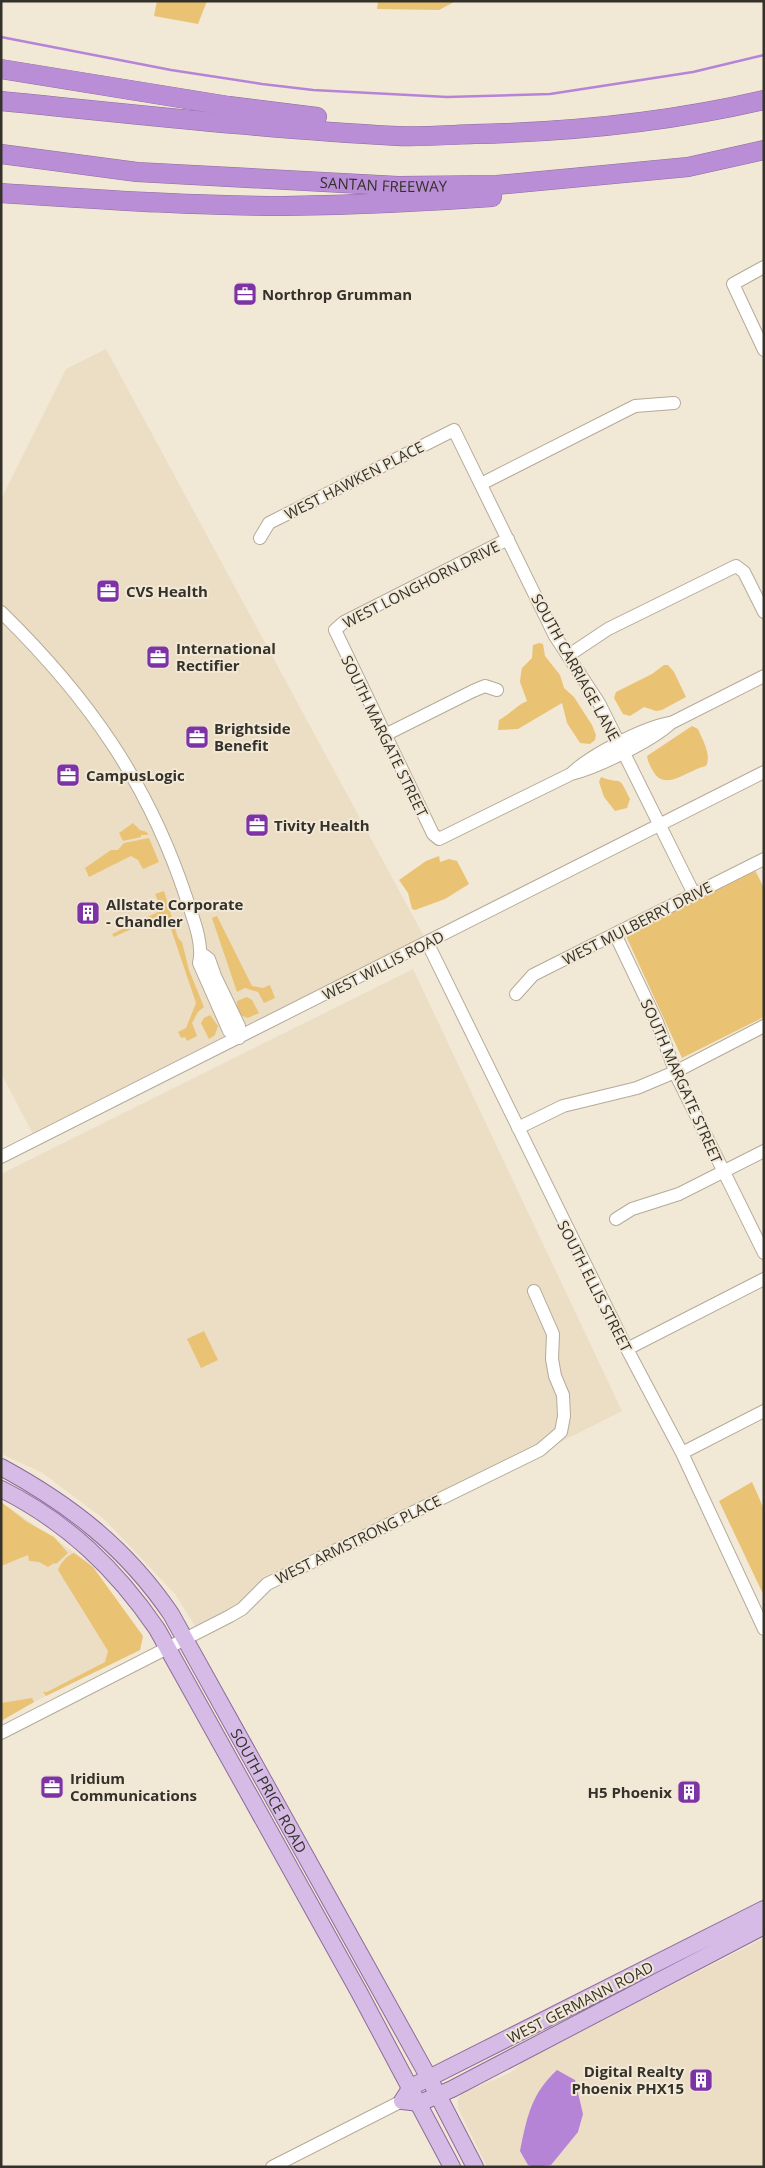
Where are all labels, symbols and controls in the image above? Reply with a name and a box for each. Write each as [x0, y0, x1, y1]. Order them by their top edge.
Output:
street label: SANTAN FREEWAY [319, 172, 448, 196]
office icon: Northrop Grumman [232, 281, 258, 307]
place label: Northrop Grumman [262, 284, 412, 304]
street label: WEST HAWKEN PLACE [281, 436, 427, 524]
street label: WEST LONGHORN DRIVE [339, 536, 503, 632]
office icon: CVS Health [95, 578, 121, 604]
place label: CVS Health [126, 581, 208, 601]
street label: SOUTH CARRIAGE LANE [527, 590, 625, 744]
place label: International Rectifier [176, 638, 276, 675]
office icon: International Rectifier [145, 644, 171, 670]
street label: SOUTH MARGATE STREET [337, 652, 433, 821]
place label: Brightside Benefit [214, 718, 291, 755]
office icon: Brightside Benefit [184, 724, 210, 750]
office icon: CampusLogic [55, 762, 81, 788]
place label: CampusLogic [86, 765, 185, 785]
office icon: Tivity Health [244, 812, 270, 838]
place label: Tivity Health [274, 815, 370, 835]
street label: WEST MULBERRY DRIVE [559, 877, 715, 969]
place label: Allstate Corporate - Chandler [106, 894, 244, 931]
building icon: Allstate Corporate - Chandler [75, 900, 101, 926]
street label: WEST WILLIS ROAD [319, 926, 447, 1004]
street label: SOUTH MARGATE STREET [637, 996, 728, 1167]
street label: SOUTH ELLIS STREET [553, 1217, 637, 1356]
street label: WEST ARMSTRONG PLACE [272, 1490, 444, 1588]
street label: SOUTH PRICE ROAD [226, 1725, 312, 1856]
place label: Iridium Communications [70, 1768, 197, 1805]
office icon: Iridium Communications [39, 1774, 65, 1800]
building icon: H5 Phoenix [676, 1779, 702, 1805]
place label: H5 Phoenix [588, 1782, 672, 1802]
street label: WEST GERMANN ROAD [503, 1956, 657, 2048]
place label: Digital Realty Phoenix PHX15 [572, 2061, 684, 2098]
building icon: Digital Realty Phoenix PHX15 [688, 2067, 714, 2093]

